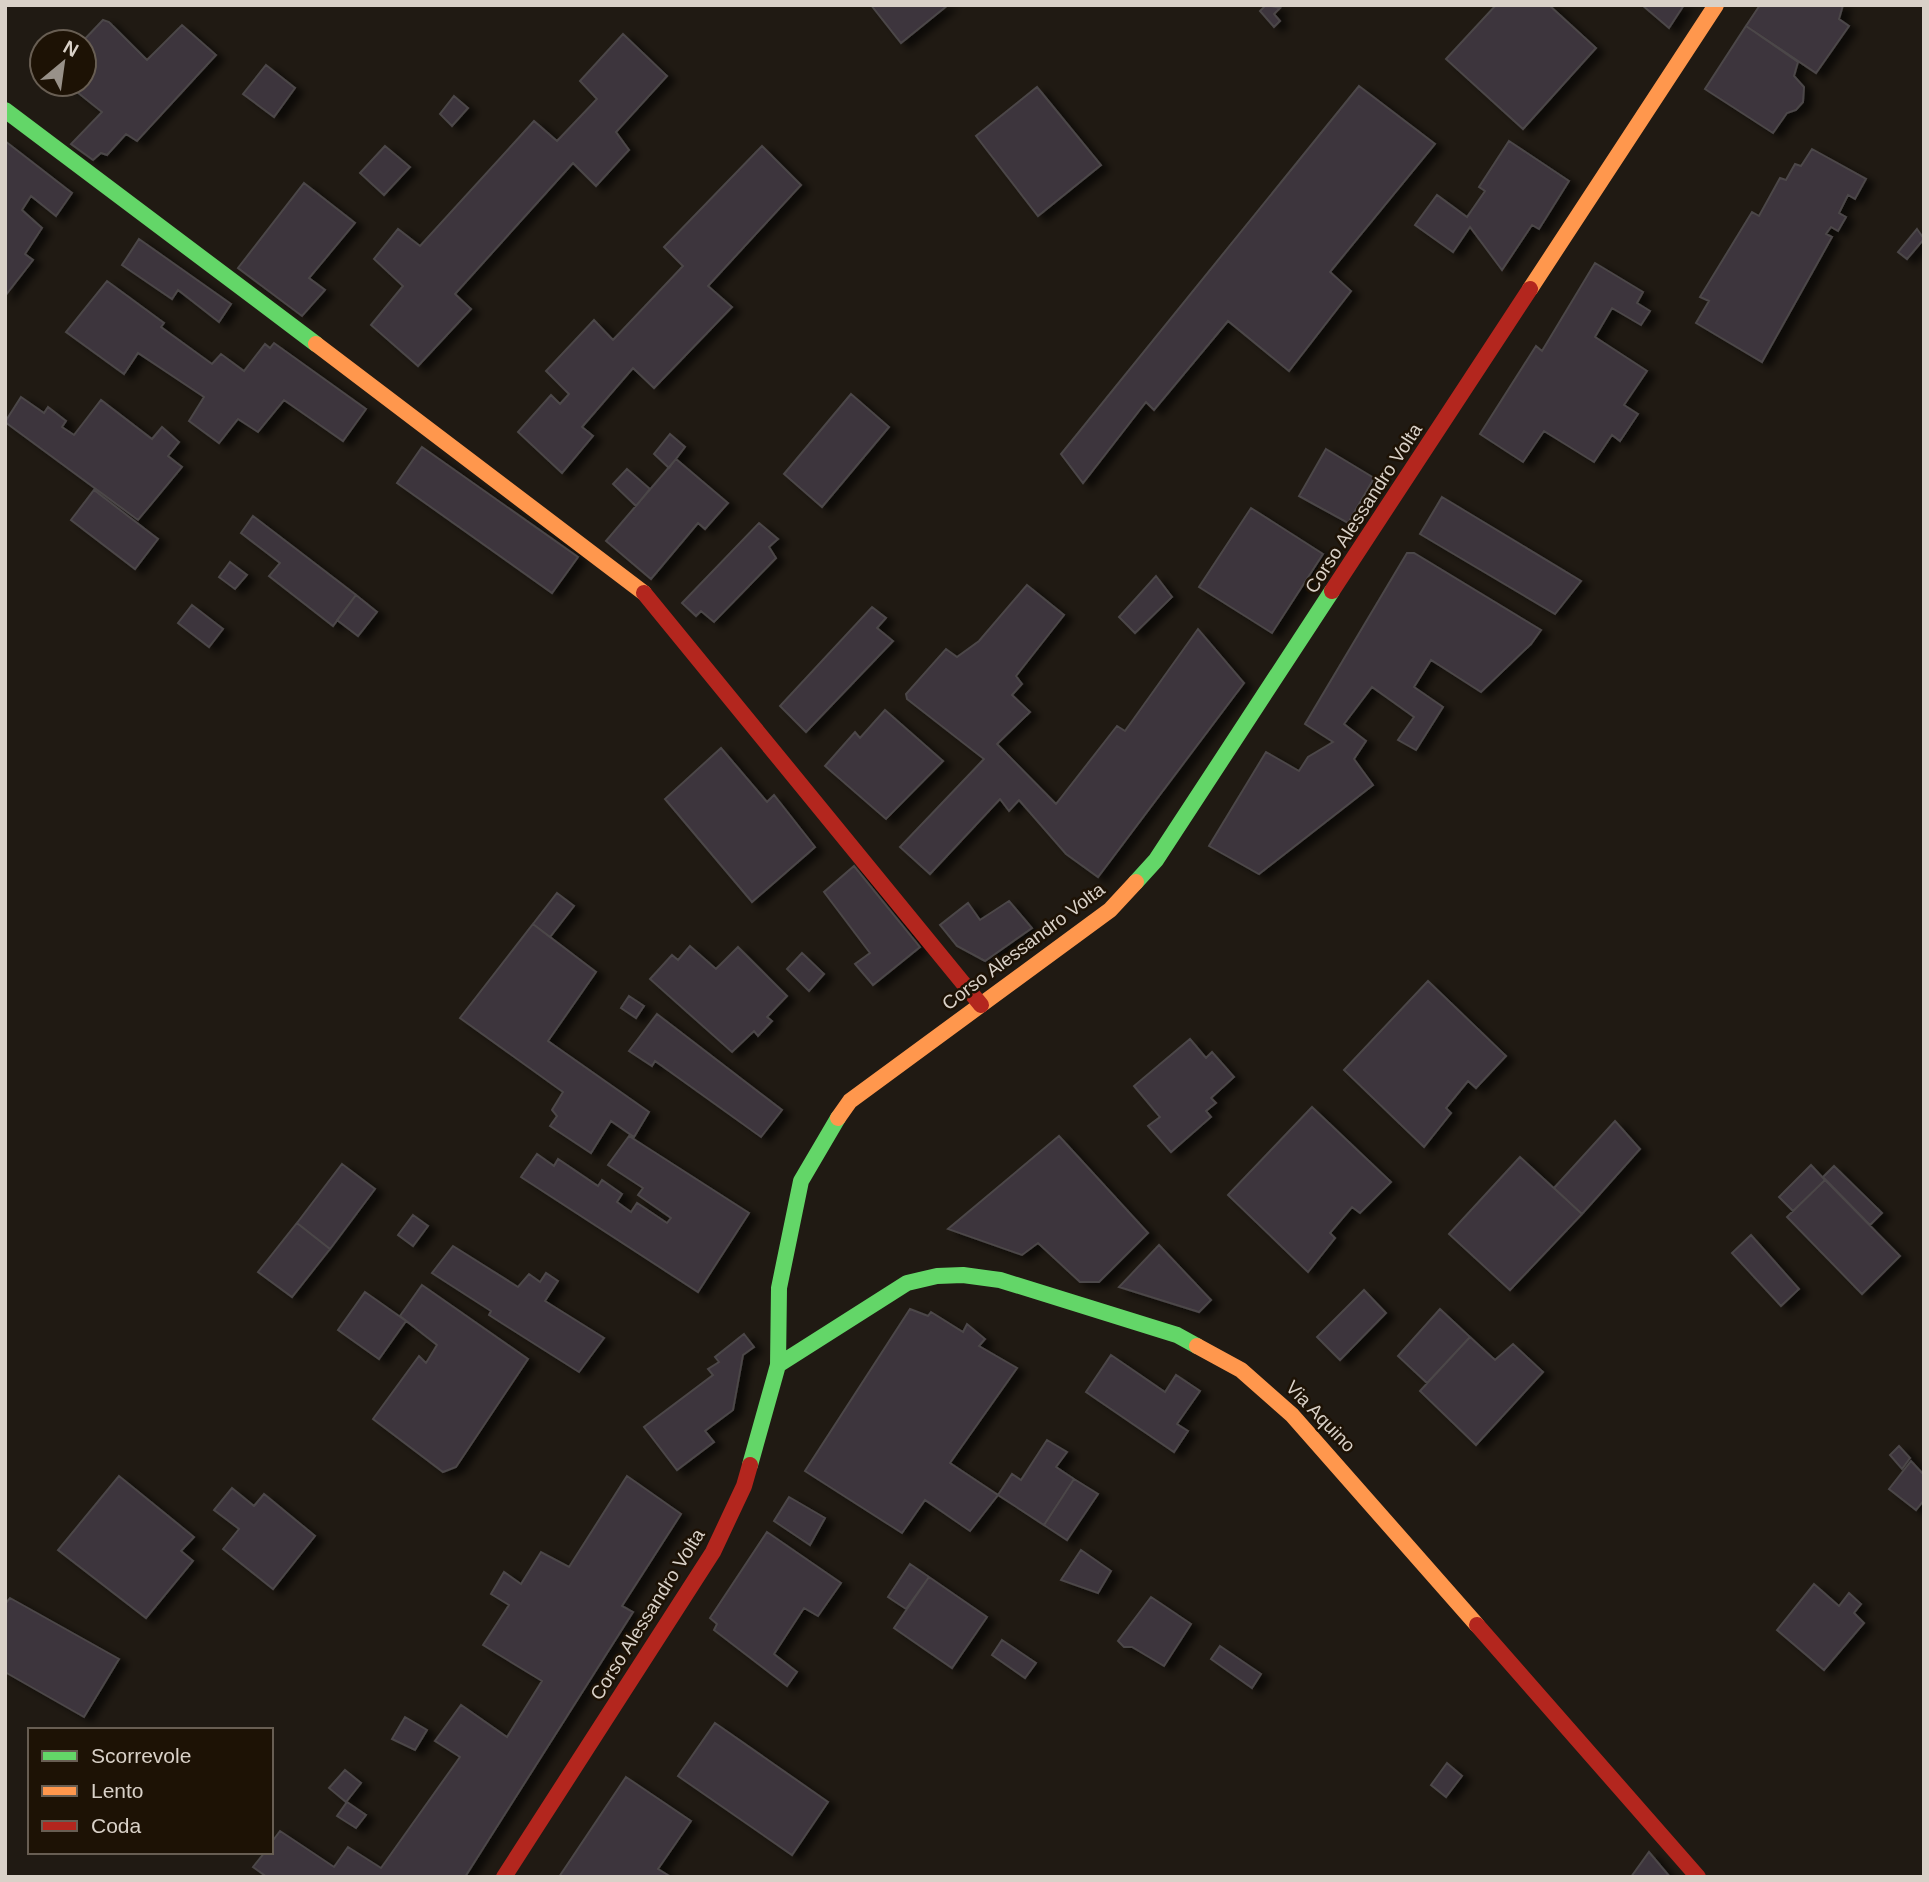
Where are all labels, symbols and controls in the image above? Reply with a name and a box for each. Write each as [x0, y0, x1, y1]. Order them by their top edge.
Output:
north arrow [28, 28, 98, 98]
text: N [60, 36, 82, 61]
street label: Corso Alessandro Volta [1301, 419, 1426, 597]
street label: Corso Alessandro Volta [938, 878, 1109, 1014]
street label: Via Aquino [1282, 1376, 1360, 1456]
street label: Corso Alessandro Volta [586, 1525, 709, 1704]
legend [28, 1728, 273, 1854]
text: Scorrevole [91, 1744, 191, 1767]
text: Lento [91, 1779, 144, 1802]
text: Coda [91, 1814, 142, 1837]

